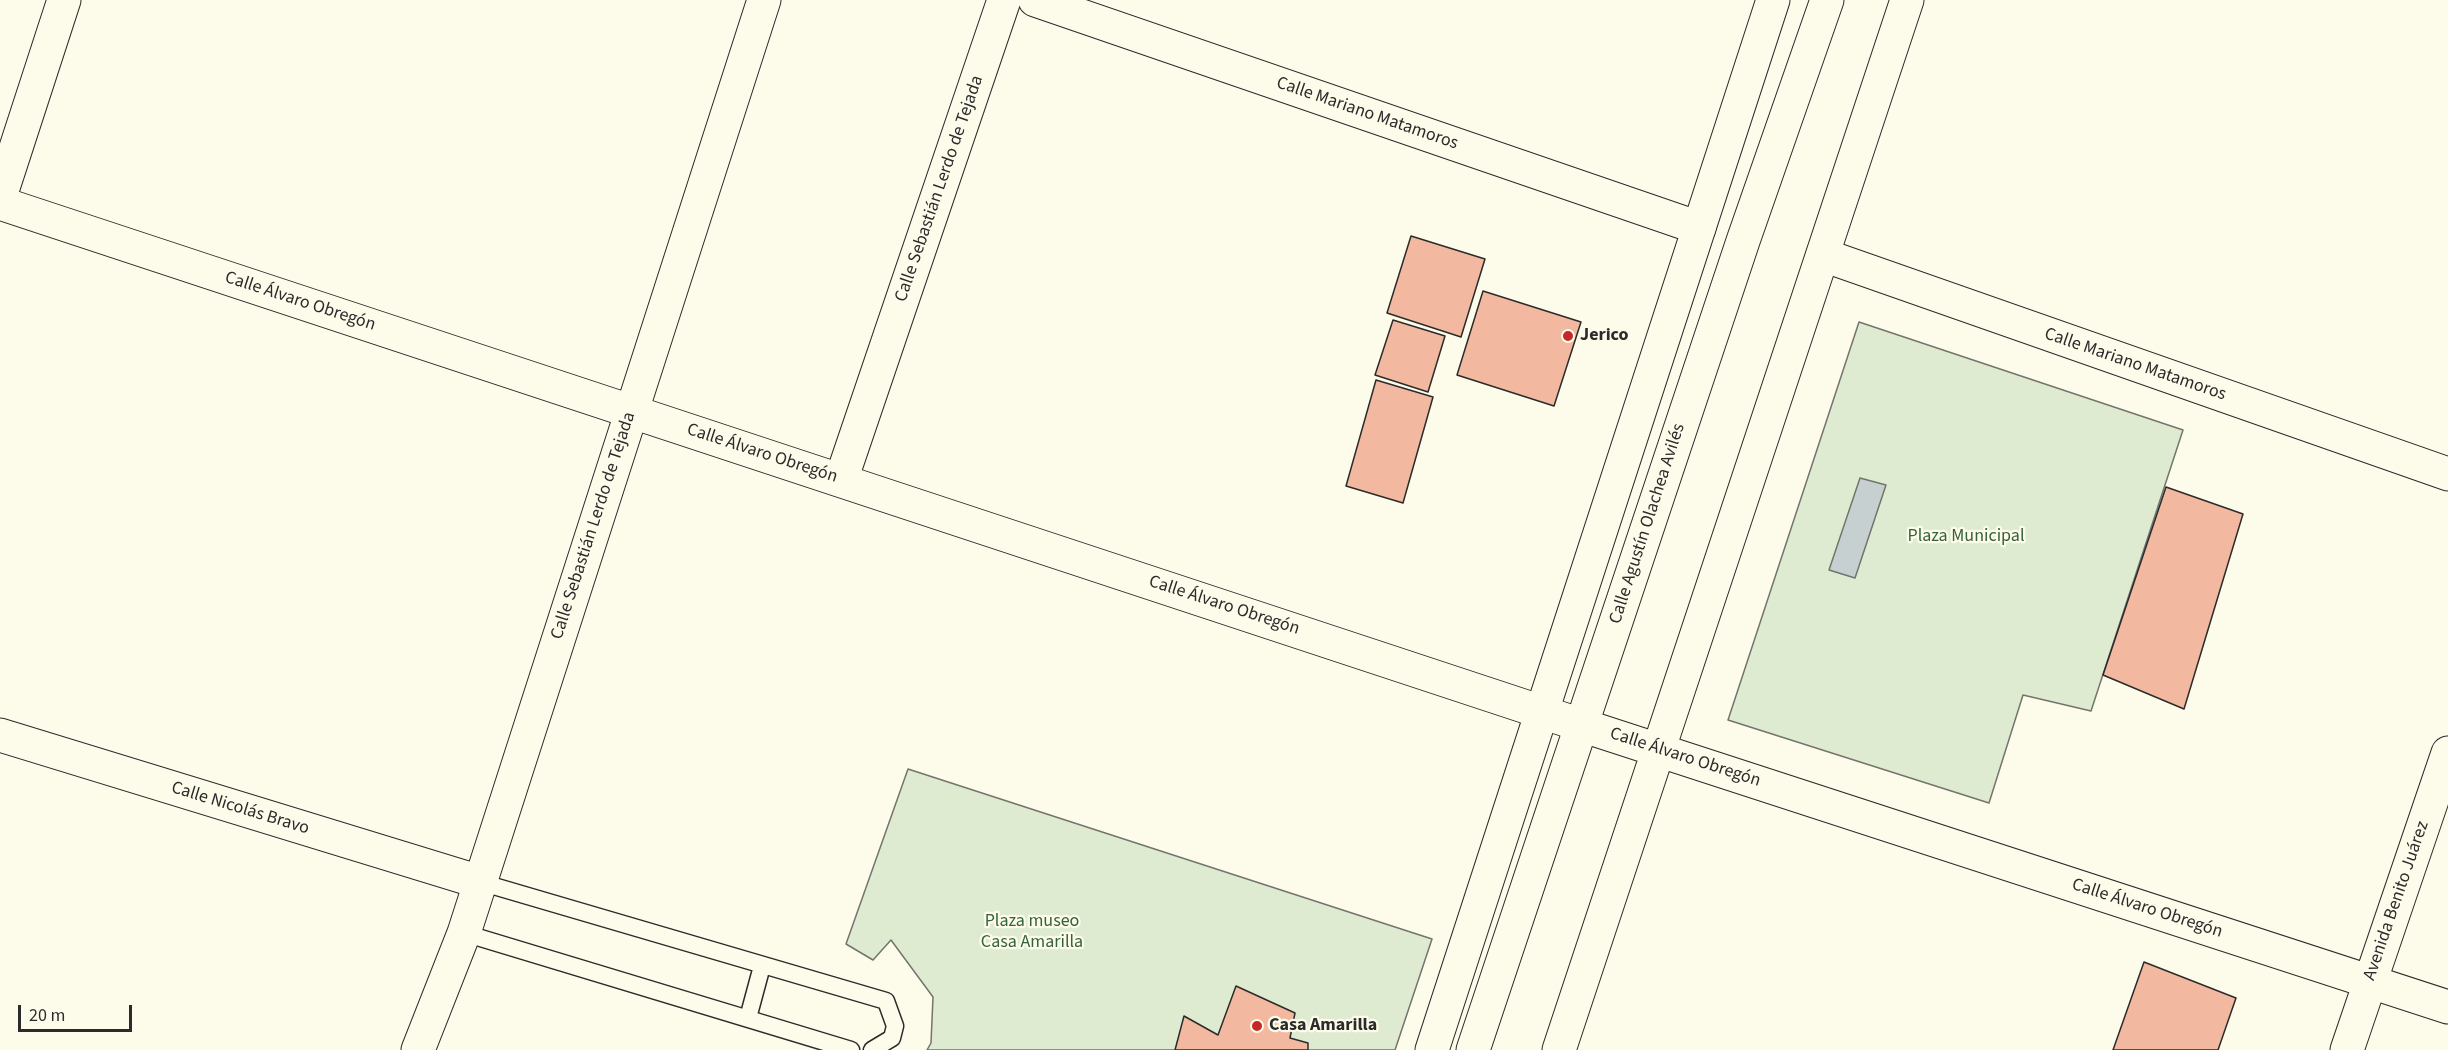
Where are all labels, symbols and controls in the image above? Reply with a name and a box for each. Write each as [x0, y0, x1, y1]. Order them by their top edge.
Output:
street label: Calle Sebastián Lerdo de Tejada [891, 73, 989, 305]
street label: Calle Mariano Matamoros [1273, 73, 1461, 155]
street label: Calle Álvaro Obregón [222, 267, 378, 337]
street label: Calle Mariano Matamoros [2041, 324, 2229, 406]
place label: Jerico [1580, 325, 1629, 347]
marker: Jerico [1561, 329, 1575, 343]
street label: Calle Sebastián Lerdo de Tejada [547, 410, 641, 642]
street label: Calle Álvaro Obregón [684, 419, 840, 489]
street label: Calle Agustín Olachea Avilés [1605, 421, 1691, 627]
park label: Plaza Municipal [1908, 526, 2024, 548]
street label: Calle Álvaro Obregón [1146, 571, 1302, 641]
street label: Calle Álvaro Obregón [1607, 723, 1763, 793]
street label: Calle Nicolás Bravo [168, 778, 312, 840]
street label: Avenida Benito Juárez [2360, 819, 2434, 983]
street label: Calle Álvaro Obregón [2069, 874, 2225, 944]
park label: Plaza museo Casa Amarilla [981, 911, 1083, 954]
scale bar [21, 993, 135, 1031]
text: 20 m [29, 1003, 65, 1028]
place label: Casa Amarilla [1269, 1015, 1377, 1037]
marker: Casa Amarilla [1250, 1019, 1264, 1033]

